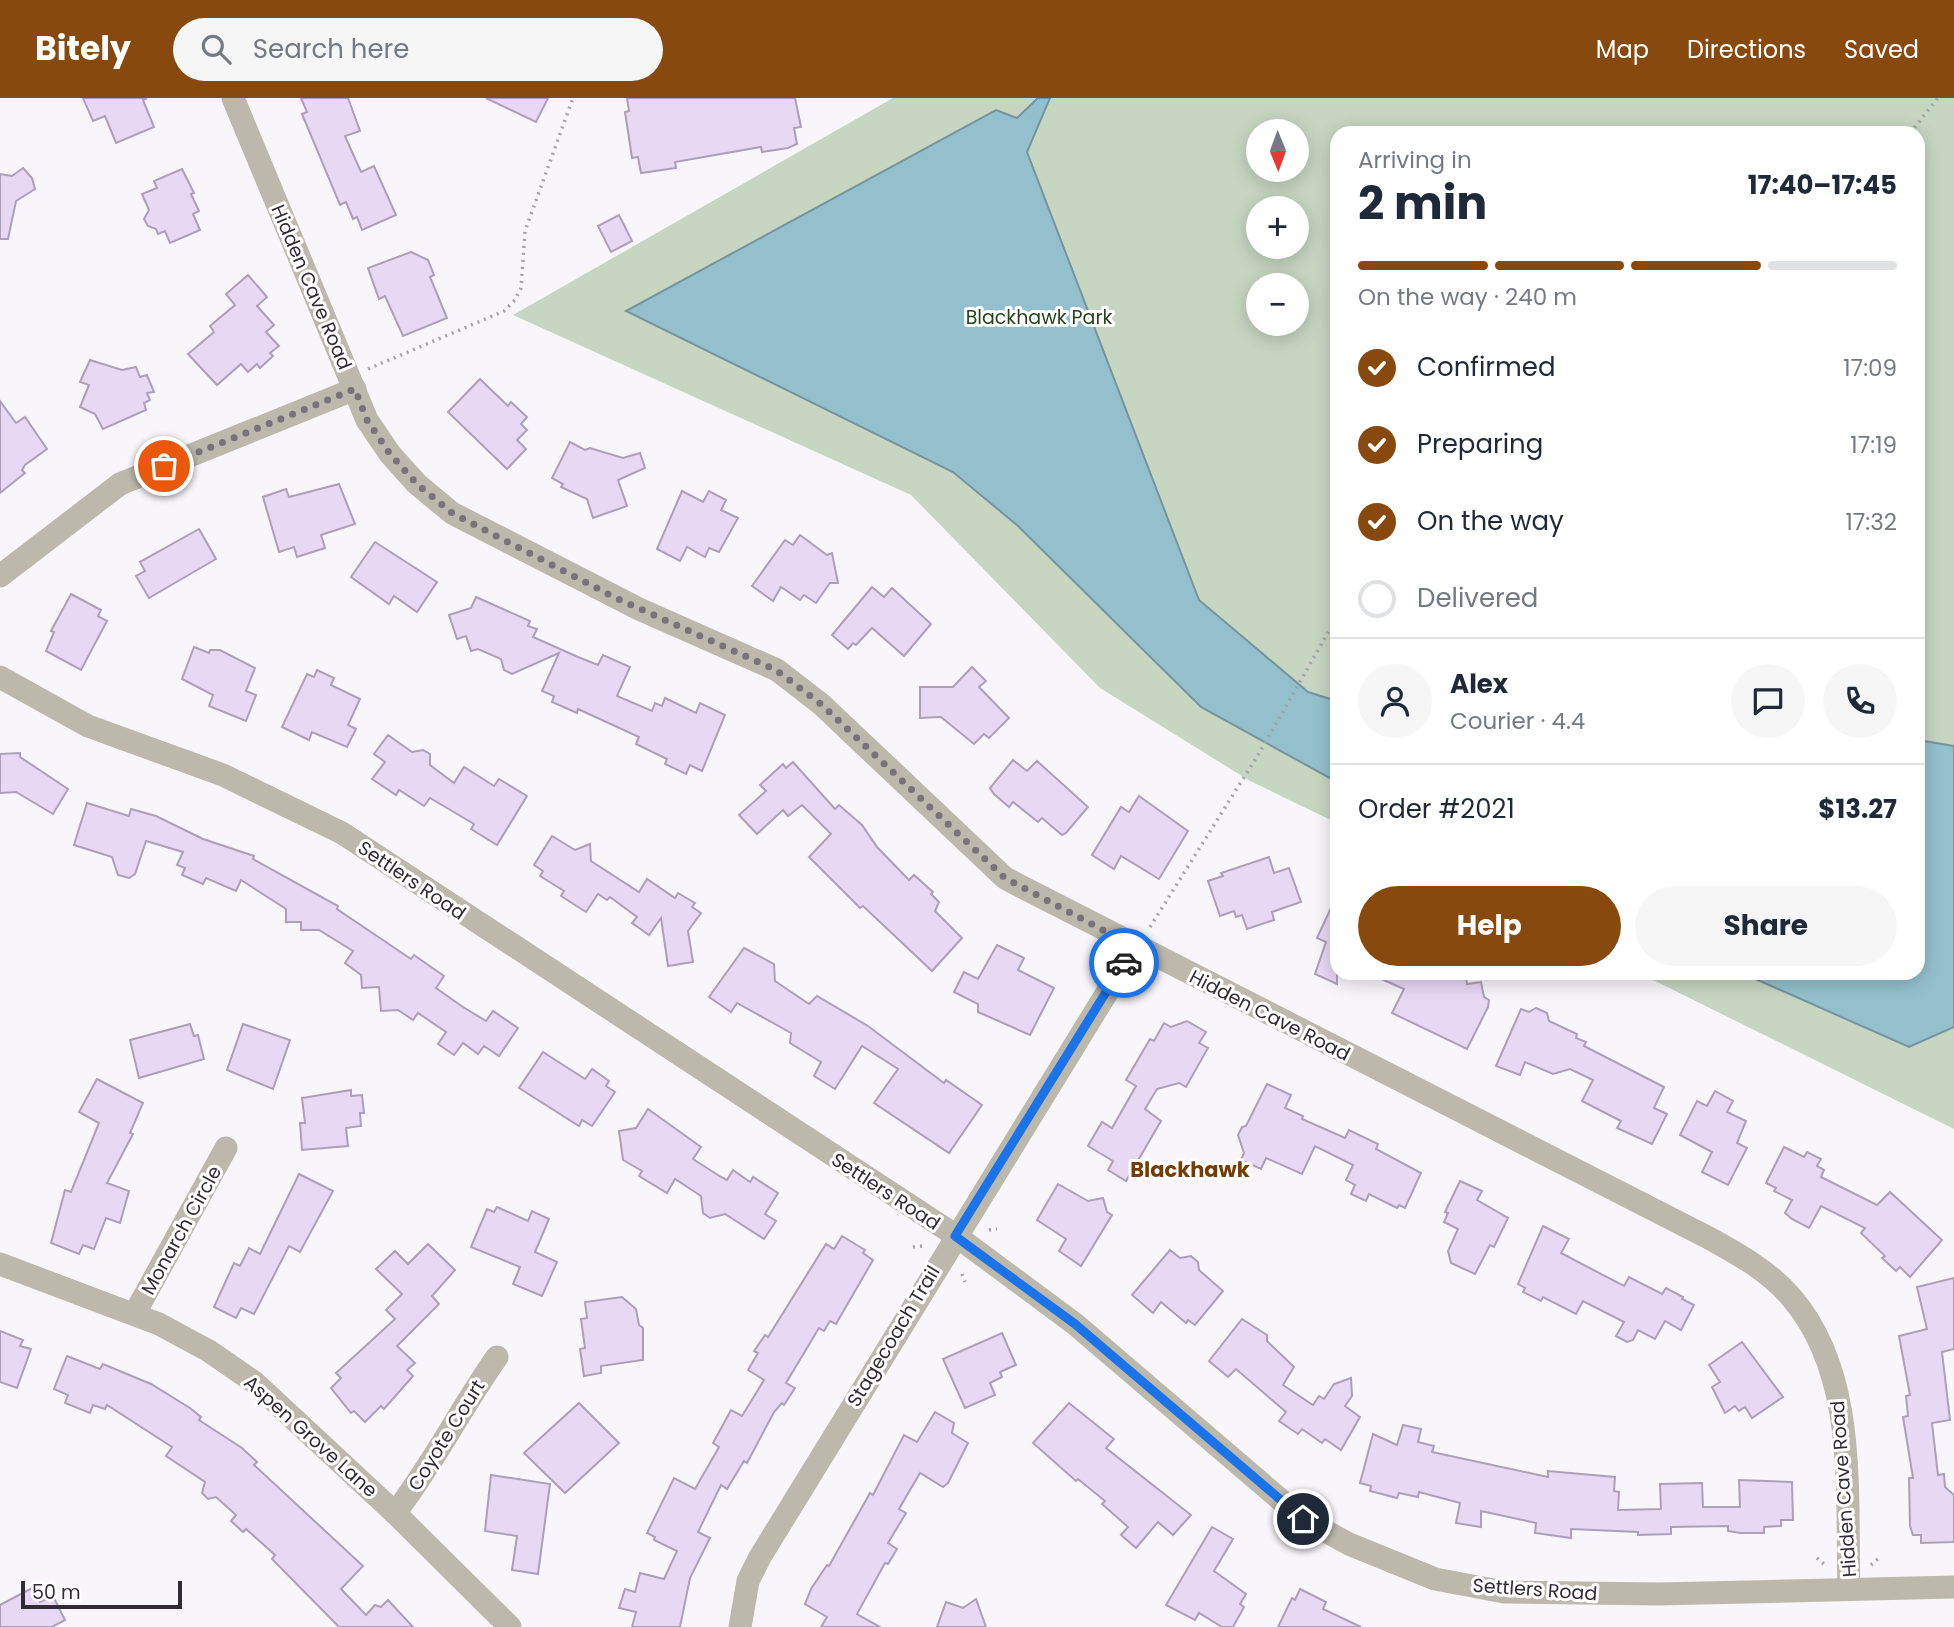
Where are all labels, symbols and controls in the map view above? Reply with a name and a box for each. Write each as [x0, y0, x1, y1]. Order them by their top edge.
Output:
search box [173, 18, 663, 81]
text: Bitely [35, 25, 131, 72]
icon: search [197, 30, 235, 68]
text: Search here [253, 31, 409, 67]
text: Map [1596, 33, 1649, 66]
text: Directions [1687, 33, 1806, 66]
text: Saved [1844, 33, 1919, 66]
north arrow [1246, 119, 1309, 182]
map controls [1246, 119, 1309, 336]
text: Arriving in [1358, 144, 1472, 176]
text: 17:40–17:45 [1748, 167, 1897, 203]
text: 2 min [1358, 171, 1487, 235]
button: + [1246, 196, 1309, 259]
street label: Hidden Cave Road [265, 200, 359, 374]
button: − [1246, 273, 1309, 336]
text: On the way · 240 m [1358, 281, 1577, 313]
park label: Blackhawk Park [966, 304, 1113, 331]
icon: check [1358, 349, 1396, 387]
text: Confirmed [1417, 349, 1555, 385]
text: 17:09 [1843, 352, 1897, 384]
icon: check [1358, 426, 1396, 464]
text: Preparing [1417, 426, 1543, 462]
text: 17:19 [1850, 429, 1897, 461]
pin [134, 436, 194, 496]
icon: bag [145, 447, 183, 485]
icon: check [1358, 503, 1396, 541]
text: On the way [1417, 503, 1564, 539]
text: 17:32 [1845, 506, 1897, 538]
text: Delivered [1417, 580, 1538, 616]
button: person [1358, 664, 1432, 738]
button: chat [1731, 664, 1805, 738]
button: phone [1823, 664, 1897, 738]
text: Alex [1450, 666, 1508, 702]
text: Courier · 4.4 [1450, 705, 1585, 737]
text: Order #2021 [1358, 791, 1515, 827]
text: $13.27 [1818, 791, 1897, 827]
street label: Settlers Road [352, 834, 471, 926]
button: Help [1358, 886, 1621, 966]
button: Share [1635, 886, 1897, 966]
courier [1089, 928, 1159, 998]
icon: car [1105, 944, 1143, 982]
street label: Hidden Cave Road [1185, 963, 1355, 1068]
street label: Settlers Road [826, 1146, 945, 1237]
district label: Blackhawk [1130, 1155, 1250, 1184]
street label: Monarch Circle [135, 1161, 228, 1300]
street label: Stagecoach Trail [841, 1261, 946, 1412]
street label: Aspen Grove Lane [238, 1369, 383, 1504]
street label: Coyote Court [401, 1374, 491, 1496]
street label: Hidden Cave Road [1824, 1400, 1863, 1578]
pin [1273, 1489, 1333, 1549]
icon: home [1284, 1500, 1322, 1538]
street label: Settlers Road [1472, 1572, 1598, 1607]
scale bar [21, 1578, 182, 1610]
text: 50 m [32, 1579, 81, 1606]

